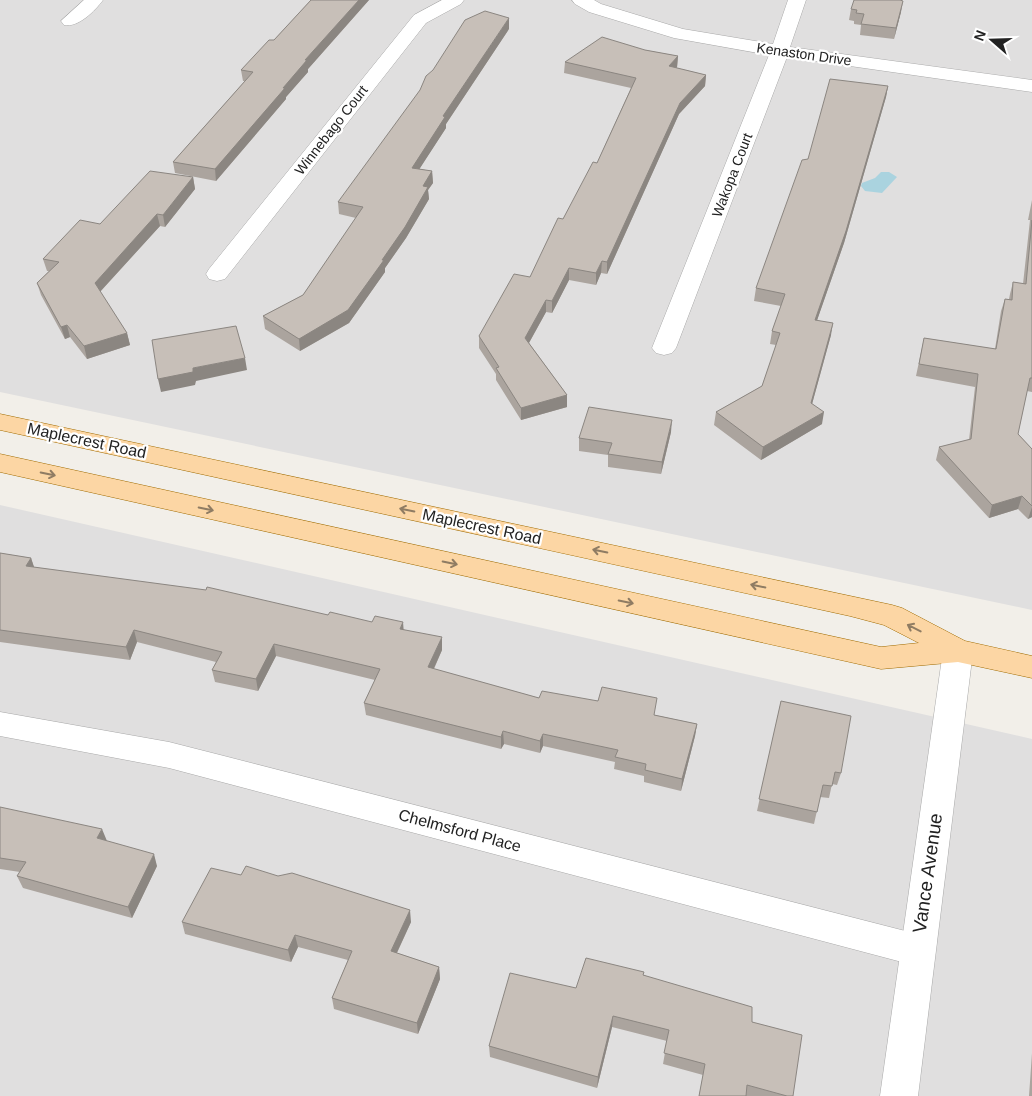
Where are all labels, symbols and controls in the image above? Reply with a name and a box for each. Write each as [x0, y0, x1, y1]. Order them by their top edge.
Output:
north arrow [967, 15, 1017, 65]
text: N [971, 28, 989, 43]
street label: Kenaston Drive [755, 39, 853, 69]
street label: Winnebago Court [291, 82, 371, 178]
street label: Wakopa Court [709, 131, 755, 219]
street label: Maplecrest Road [26, 420, 148, 461]
one-way arrow [39, 470, 55, 479]
one-way arrow [399, 504, 415, 514]
one-way arrow [198, 505, 214, 514]
street label: Maplecrest Road [421, 506, 543, 547]
one-way arrow [592, 546, 608, 556]
one-way arrow [442, 559, 458, 568]
one-way arrow [751, 581, 767, 590]
one-way arrow [618, 598, 634, 607]
one-way arrow [907, 623, 922, 633]
street label: Chelmsford Place [397, 806, 523, 855]
street label: Vance Avenue [909, 812, 946, 934]

